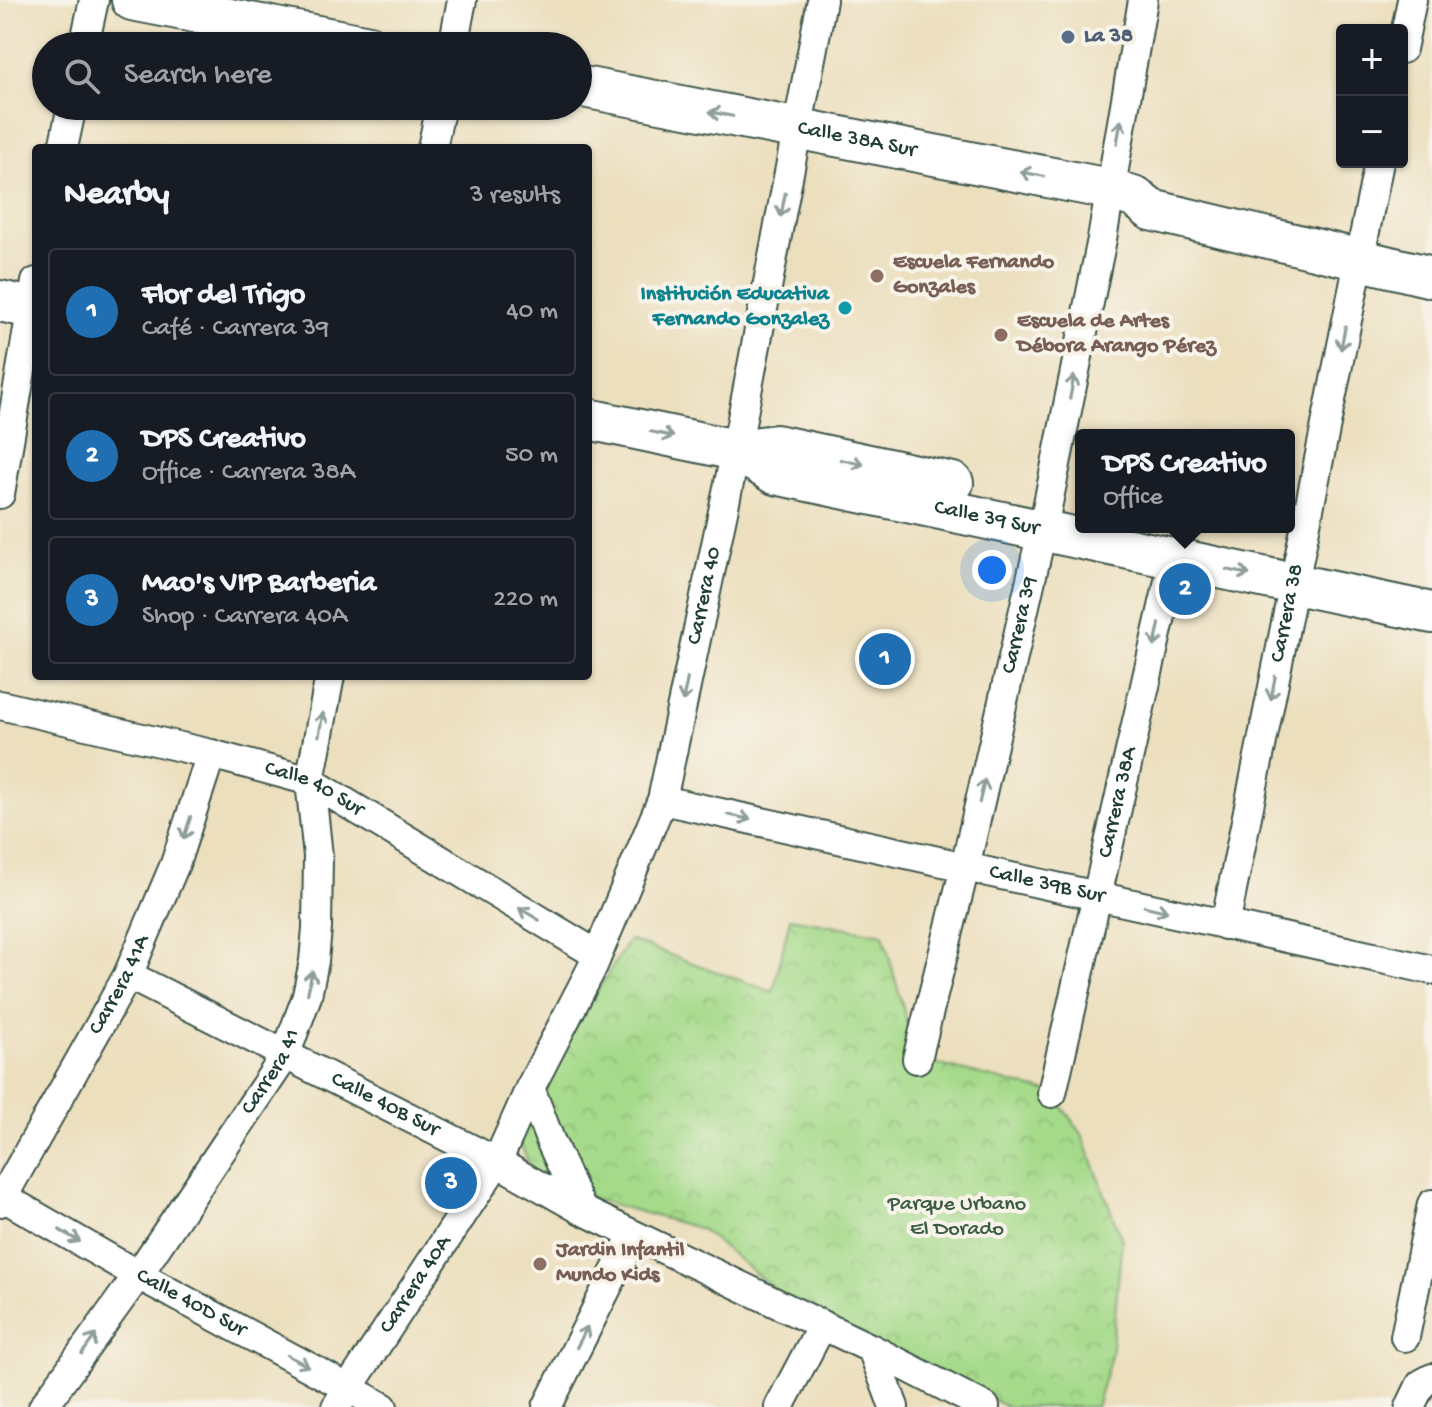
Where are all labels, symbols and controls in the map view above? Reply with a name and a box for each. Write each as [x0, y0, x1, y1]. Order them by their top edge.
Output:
place label: La 38 [1084, 24, 1133, 50]
map controls [1336, 24, 1408, 168]
button: + [1336, 24, 1408, 96]
marker: La 38 [1059, 28, 1077, 46]
search box [32, 32, 592, 120]
icon: search [60, 54, 104, 98]
text: Search here [124, 59, 272, 94]
button: − [1336, 96, 1408, 168]
one-way arrow [709, 105, 734, 120]
street label: Calle 38A Sur [795, 116, 921, 165]
one-way arrow [1113, 119, 1128, 145]
one-way arrow [1020, 166, 1046, 181]
text: Nearby [64, 176, 169, 216]
text: 3 results [470, 181, 560, 212]
one-way arrow [775, 192, 790, 218]
place label: Escuela Fernando Gonzales [893, 250, 1055, 301]
marker: Escuela Fernando Gonzales [868, 267, 886, 285]
text: Flor del Trigo [142, 279, 305, 314]
place label: Institución Educativa Fernando Gonzalez [641, 282, 831, 333]
text: 1 [87, 297, 97, 328]
text: 40 m [506, 297, 558, 328]
marker: Institución Educativa Fernando Gonzalez [836, 299, 854, 317]
place label: Escuela de Artes Débora Arango Pérez [1015, 309, 1217, 360]
text: Café · Carrera 39 [142, 314, 329, 345]
one-way arrow [1335, 324, 1350, 350]
marker: Escuela de Artes Débora Arango Pérez [992, 326, 1010, 344]
one-way arrow [1065, 375, 1080, 400]
text: DPS Creativo [142, 423, 306, 458]
one-way arrow [649, 427, 674, 442]
popup [1075, 429, 1295, 533]
text: 2 [86, 441, 98, 472]
text: 50 m [505, 441, 558, 472]
text: DPS Creativo [1103, 448, 1267, 483]
one-way arrow [839, 455, 865, 470]
text: Office · Carrera 38A [142, 458, 355, 489]
text: Office [1103, 483, 1163, 514]
street label: Calle 39 Sur [932, 495, 1043, 543]
street label: Carrera 40 [682, 545, 728, 647]
your location [972, 550, 1012, 590]
pin: 2 [1159, 559, 1211, 619]
street label: Carrera 38 [1265, 562, 1311, 665]
one-way arrow [1225, 565, 1250, 580]
text: Mao's VIP Barberia [142, 567, 376, 602]
street label: Carrera 39 [997, 574, 1044, 676]
text: 3 [85, 585, 99, 616]
text: 220 m [493, 585, 558, 616]
text: Shop · Carrera 40A [142, 602, 347, 633]
one-way arrow [1148, 621, 1163, 647]
pin: 1 [859, 629, 911, 689]
one-way arrow [1265, 675, 1280, 700]
one-way arrow [677, 677, 692, 703]
one-way arrow [314, 712, 329, 737]
street label: Carrera 38A [1093, 744, 1144, 860]
street label: Calle 40 Sur [262, 756, 370, 824]
one-way arrow [975, 778, 990, 804]
one-way arrow [725, 810, 751, 825]
one-way arrow [179, 815, 193, 840]
street label: Calle 39B Sur [986, 860, 1109, 911]
one-way arrow [1143, 902, 1169, 917]
one-way arrow [519, 906, 541, 922]
street label: Carrera 41A [84, 931, 157, 1040]
one-way arrow [303, 970, 318, 995]
street label: Carrera 41 [236, 1026, 307, 1120]
street label: Calle 40B Sur [326, 1067, 445, 1144]
pin: 3 [425, 1153, 477, 1213]
park label: Parque Urbano El Dorado [887, 1192, 1026, 1243]
one-way arrow [58, 1229, 82, 1244]
street label: Carrera 40A [374, 1230, 458, 1339]
place label: Jardin Infantil Mundo Kids [555, 1238, 685, 1289]
marker: Jardin Infantil Mundo Kids [531, 1255, 549, 1273]
street label: Calle 40D Sur [131, 1263, 252, 1345]
one-way arrow [575, 1326, 590, 1350]
one-way arrow [81, 1333, 97, 1355]
one-way arrow [286, 1354, 310, 1369]

